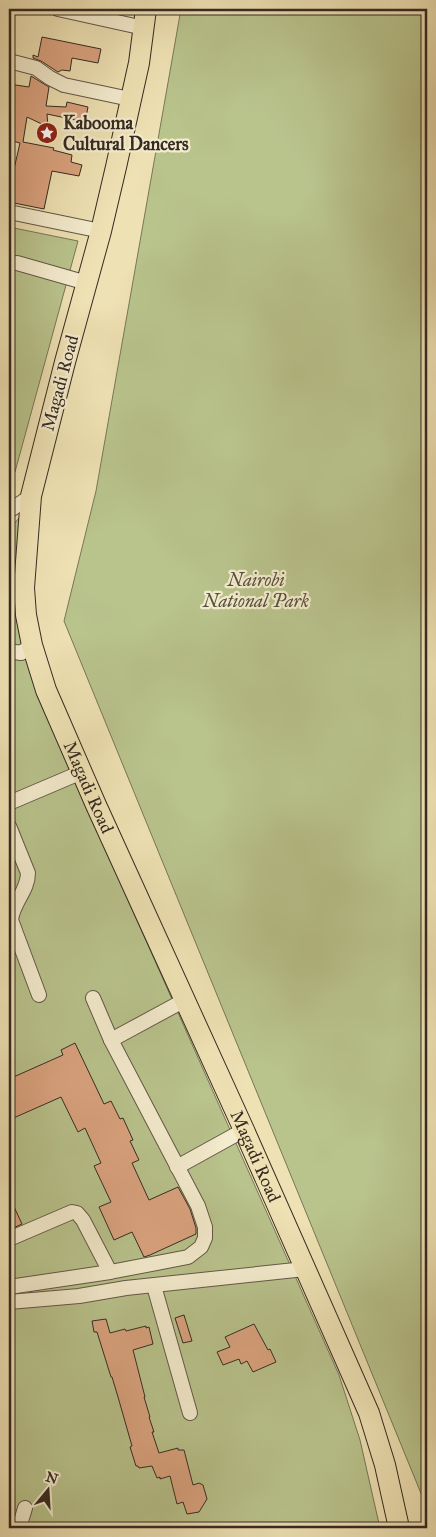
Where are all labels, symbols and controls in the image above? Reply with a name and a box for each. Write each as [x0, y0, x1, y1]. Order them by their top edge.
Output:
place label: Kabooma Cultural Dancers [63, 112, 189, 155]
place icon: Kabooma Cultural Dancers [35, 121, 59, 145]
street label: Magadi Road [37, 333, 84, 434]
park label: Nairobi National Park [202, 569, 309, 612]
street label: Magadi Road [59, 738, 118, 837]
street label: Magadi Road [225, 1107, 286, 1206]
north arrow [22, 1464, 72, 1514]
text: N [44, 1468, 60, 1488]

